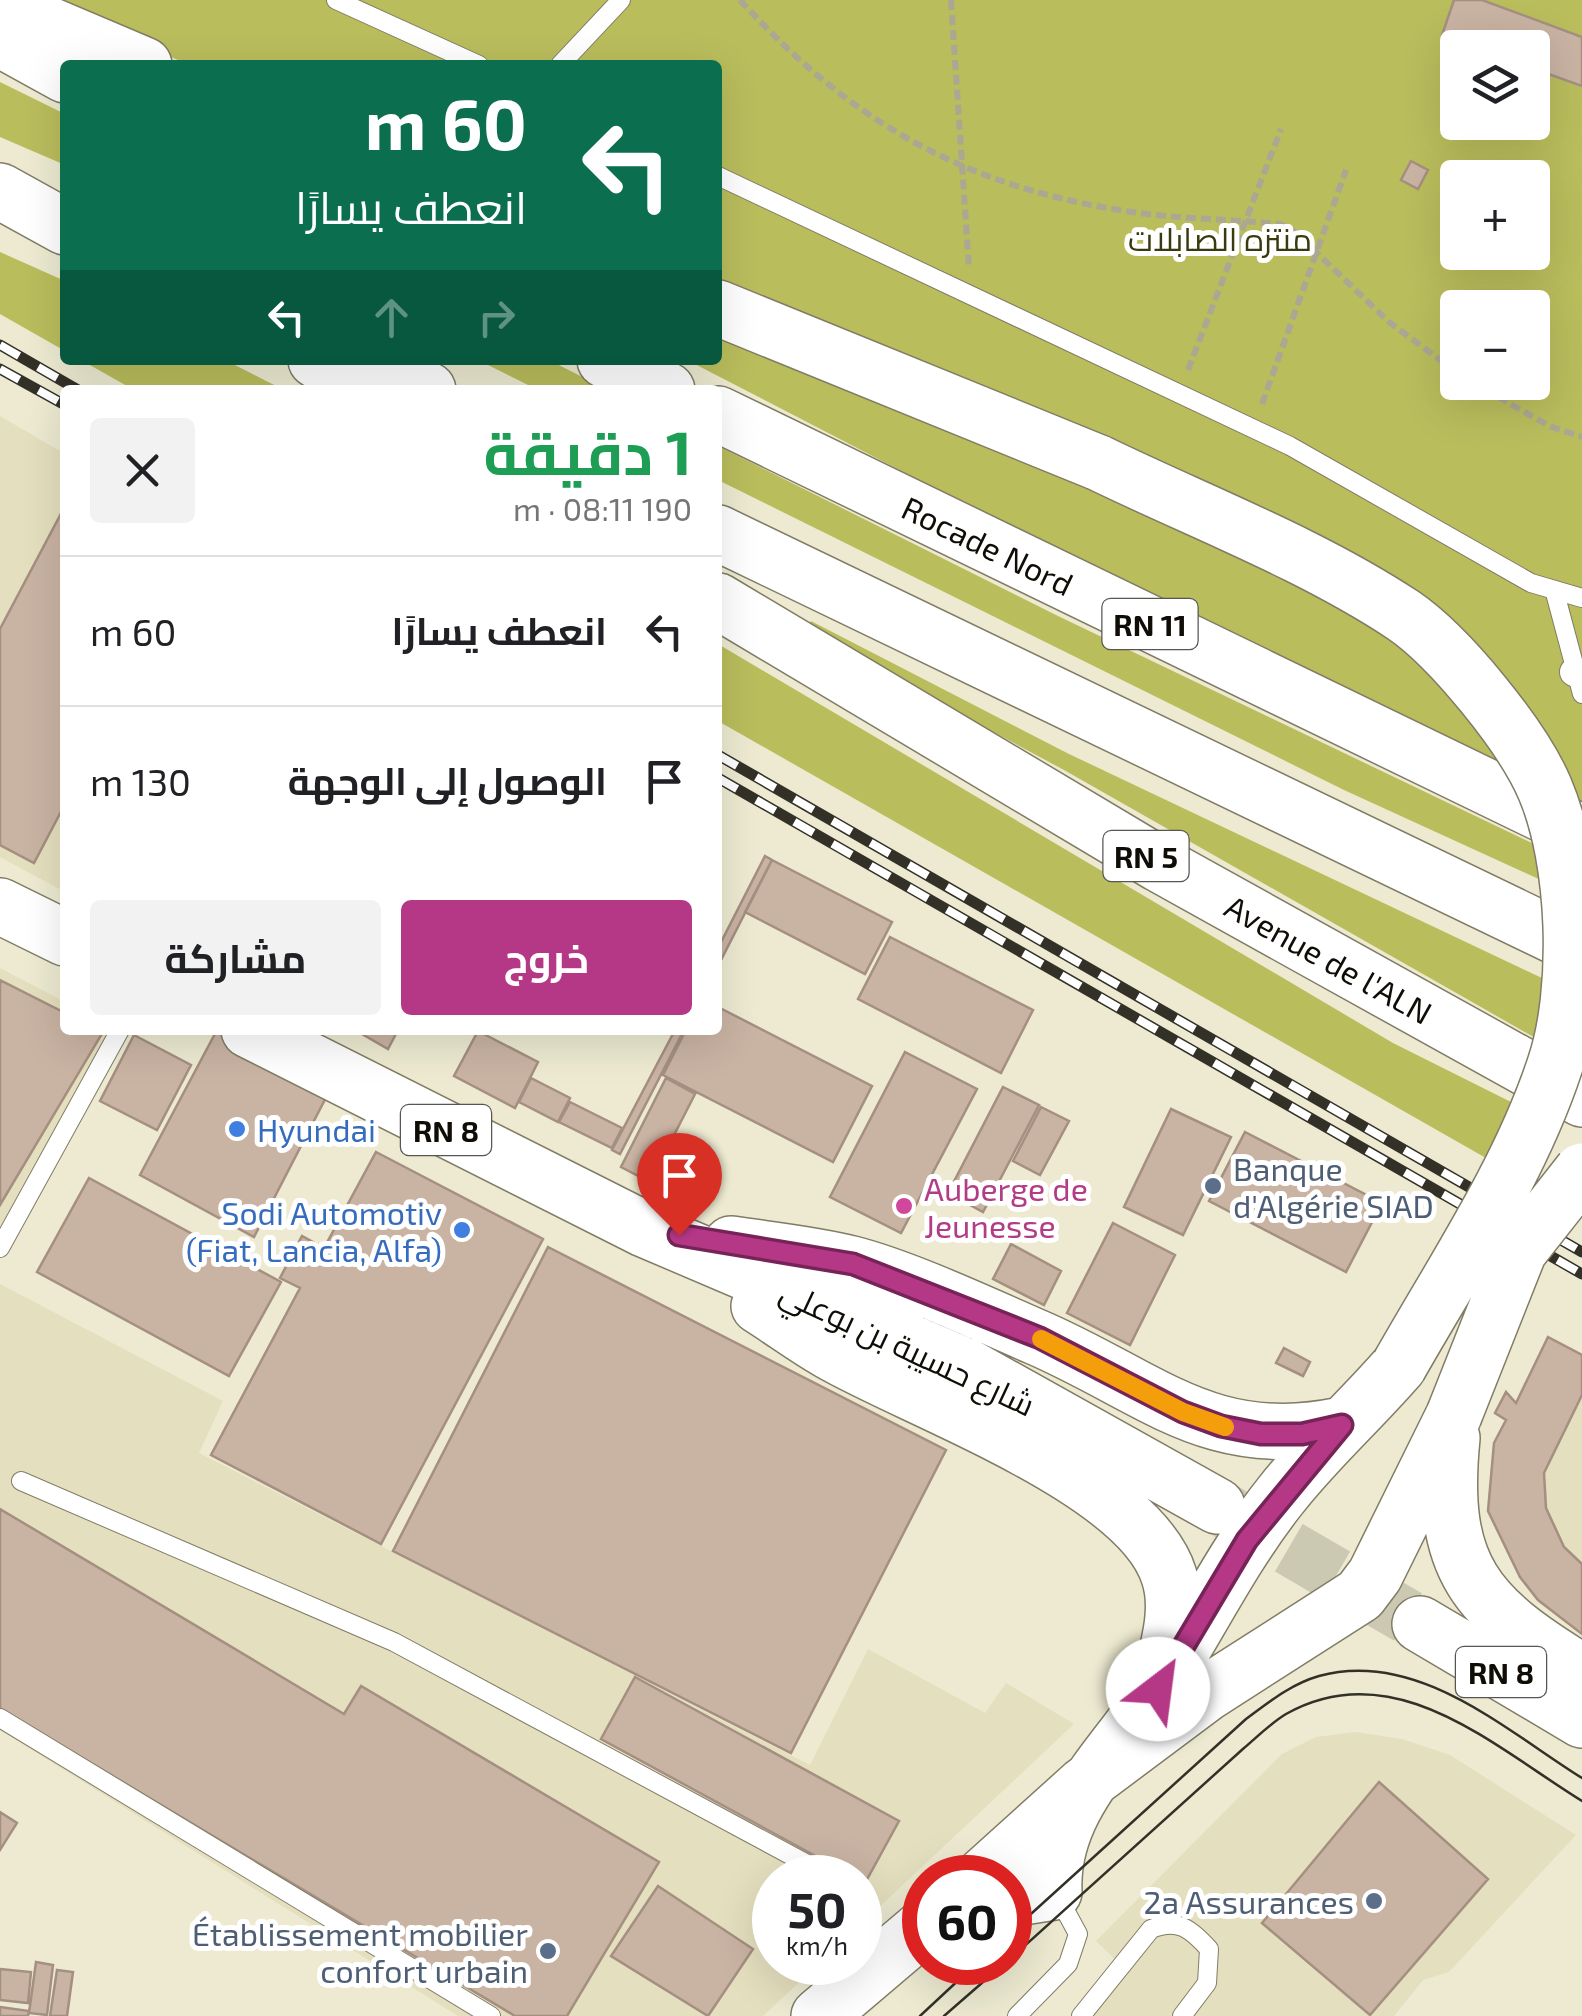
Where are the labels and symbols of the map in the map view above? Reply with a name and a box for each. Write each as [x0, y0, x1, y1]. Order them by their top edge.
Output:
park label: منتزه الصابلات [1128, 219, 1312, 258]
street label: Rocade Nord [896, 487, 1080, 602]
road number: RN 11 [1102, 599, 1198, 649]
road number: RN 5 [1104, 831, 1188, 881]
street label: Avenue de l'ALN [1219, 886, 1439, 1031]
road number: RN 8 [401, 1105, 491, 1155]
place label: Hyundai [257, 1110, 376, 1148]
marker: Hyundai [226, 1118, 248, 1140]
pin [637, 1133, 722, 1236]
place label: Banque d'Algérie SIAD [1233, 1149, 1434, 1224]
place label: Auberge de Jeunesse [924, 1169, 1088, 1244]
marker: Banque d'Algérie SIAD [1202, 1175, 1224, 1197]
place label: Sodi Automotiv (Fiat, Lancia, Alfa) [186, 1193, 442, 1268]
marker: Auberge de Jeunesse [893, 1195, 915, 1217]
marker: Sodi Automotiv (Fiat, Lancia, Alfa) [451, 1219, 473, 1241]
street label: شارع حسيبة بن بوعلي [771, 1271, 1041, 1430]
position arrow [1106, 1637, 1210, 1741]
road number: RN 8 [1456, 1647, 1546, 1697]
speed limit sign: 60 [902, 1855, 1032, 1985]
place label: 2a Assurances [1144, 1882, 1354, 1920]
marker: 2a Assurances [1363, 1890, 1385, 1912]
place label: Établissement mobilier confort urbain [192, 1914, 528, 1989]
marker: Établissement mobilier confort urbain [537, 1940, 559, 1962]

